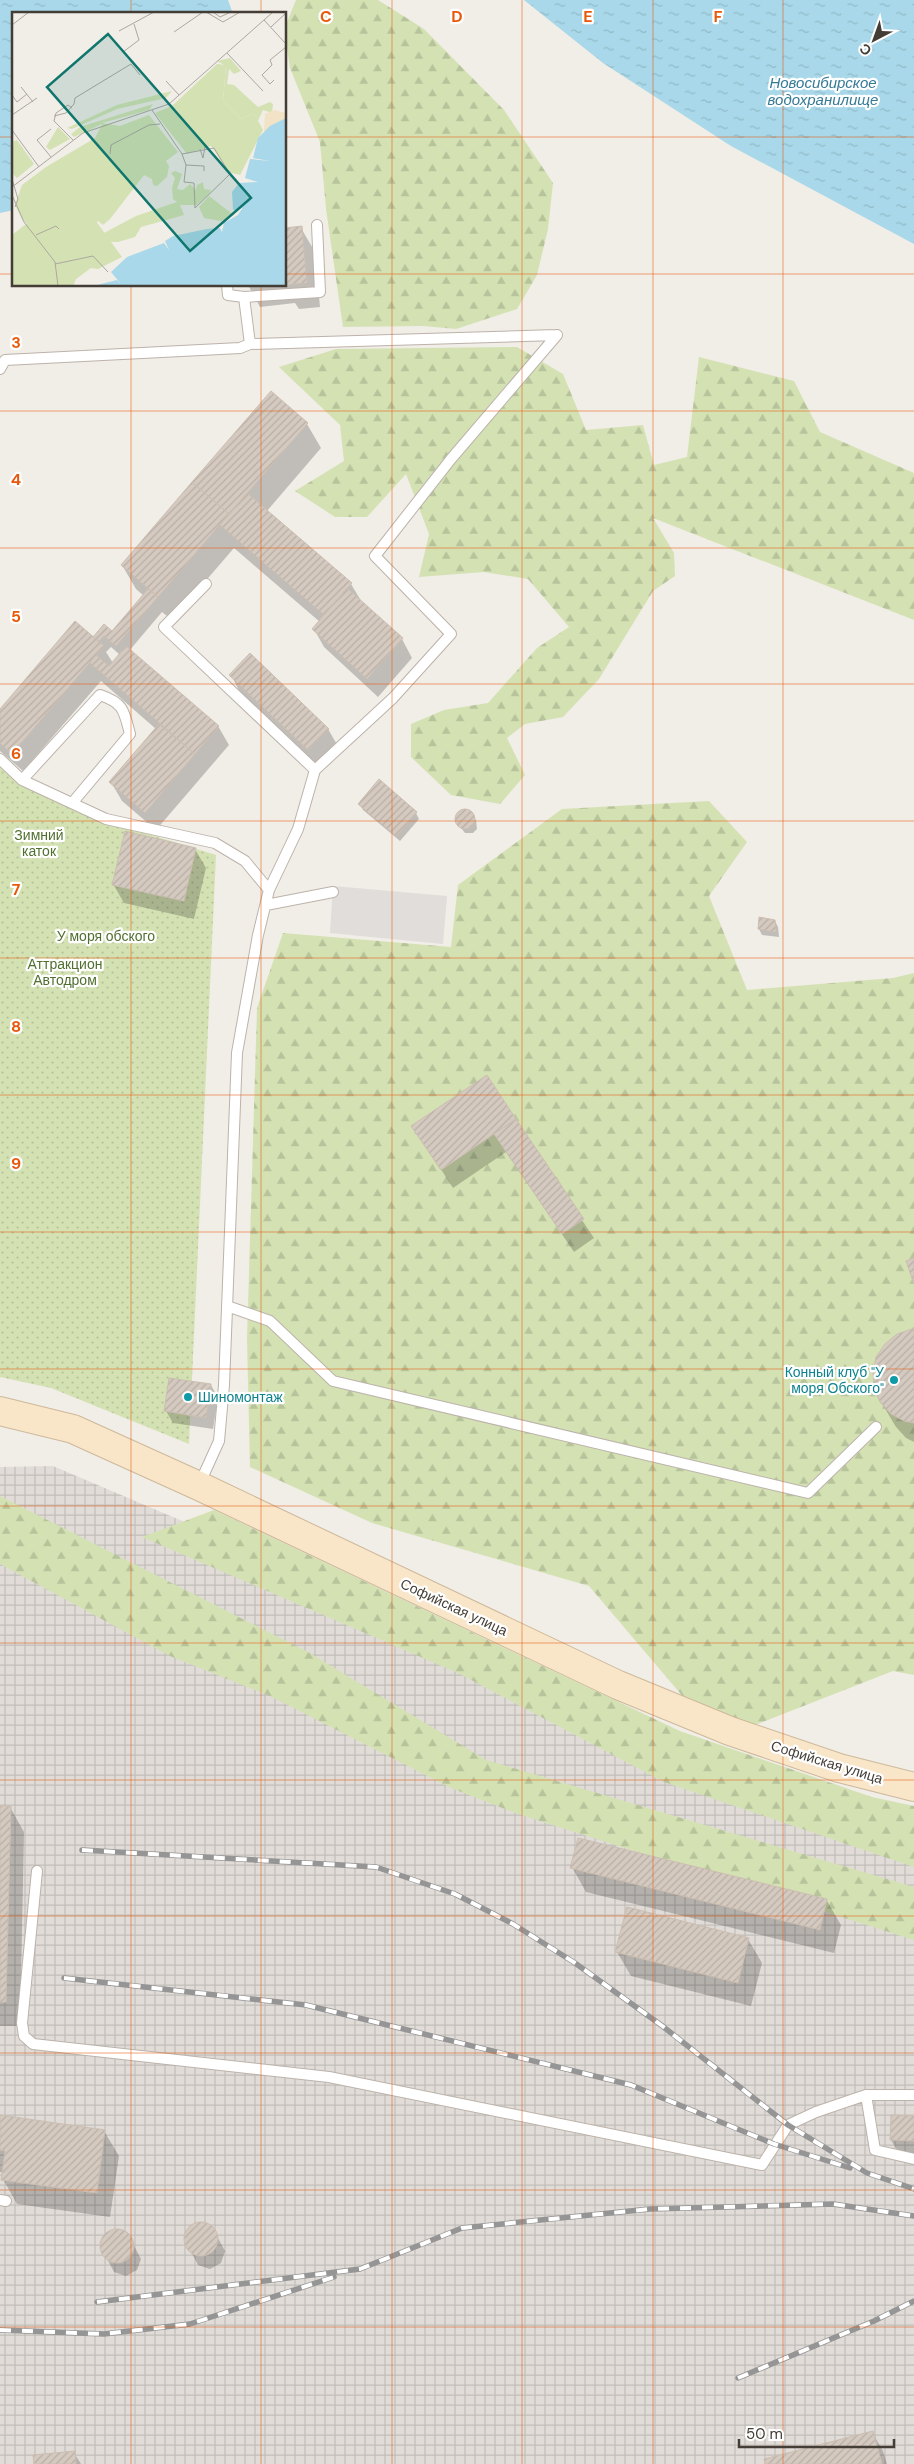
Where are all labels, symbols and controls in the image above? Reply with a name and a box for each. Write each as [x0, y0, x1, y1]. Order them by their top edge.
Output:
text: C [320, 6, 332, 27]
text: D [451, 6, 463, 27]
text: E [583, 6, 593, 27]
text: F [714, 6, 723, 27]
inset map [12, 12, 286, 286]
north arrow [849, 15, 899, 65]
text: С [856, 40, 875, 60]
water label: Новосибирское водохранилище [768, 73, 878, 110]
text: 3 [11, 332, 21, 353]
text: 4 [11, 469, 21, 490]
text: 5 [11, 606, 21, 627]
text: 6 [11, 743, 21, 764]
park label: Зимний каток [14, 826, 64, 860]
text: 7 [12, 879, 21, 900]
park label: У моря обского [57, 927, 155, 945]
park label: Аттракцион Автодром [28, 955, 102, 989]
text: 8 [11, 1016, 21, 1037]
text: 9 [11, 1153, 21, 1174]
place label: Конный клуб "У моря Обского" [785, 1363, 884, 1397]
marker: Конный клуб "У моря Обского" [888, 1374, 900, 1386]
place label: Шиномонтаж [198, 1388, 283, 1406]
marker: Шиномонтаж [182, 1391, 194, 1403]
street label: Софийская улица [398, 1574, 511, 1640]
street label: Софийская улица [769, 1736, 885, 1788]
scale bar [739, 2416, 894, 2448]
text: 50 m [746, 2424, 783, 2444]

